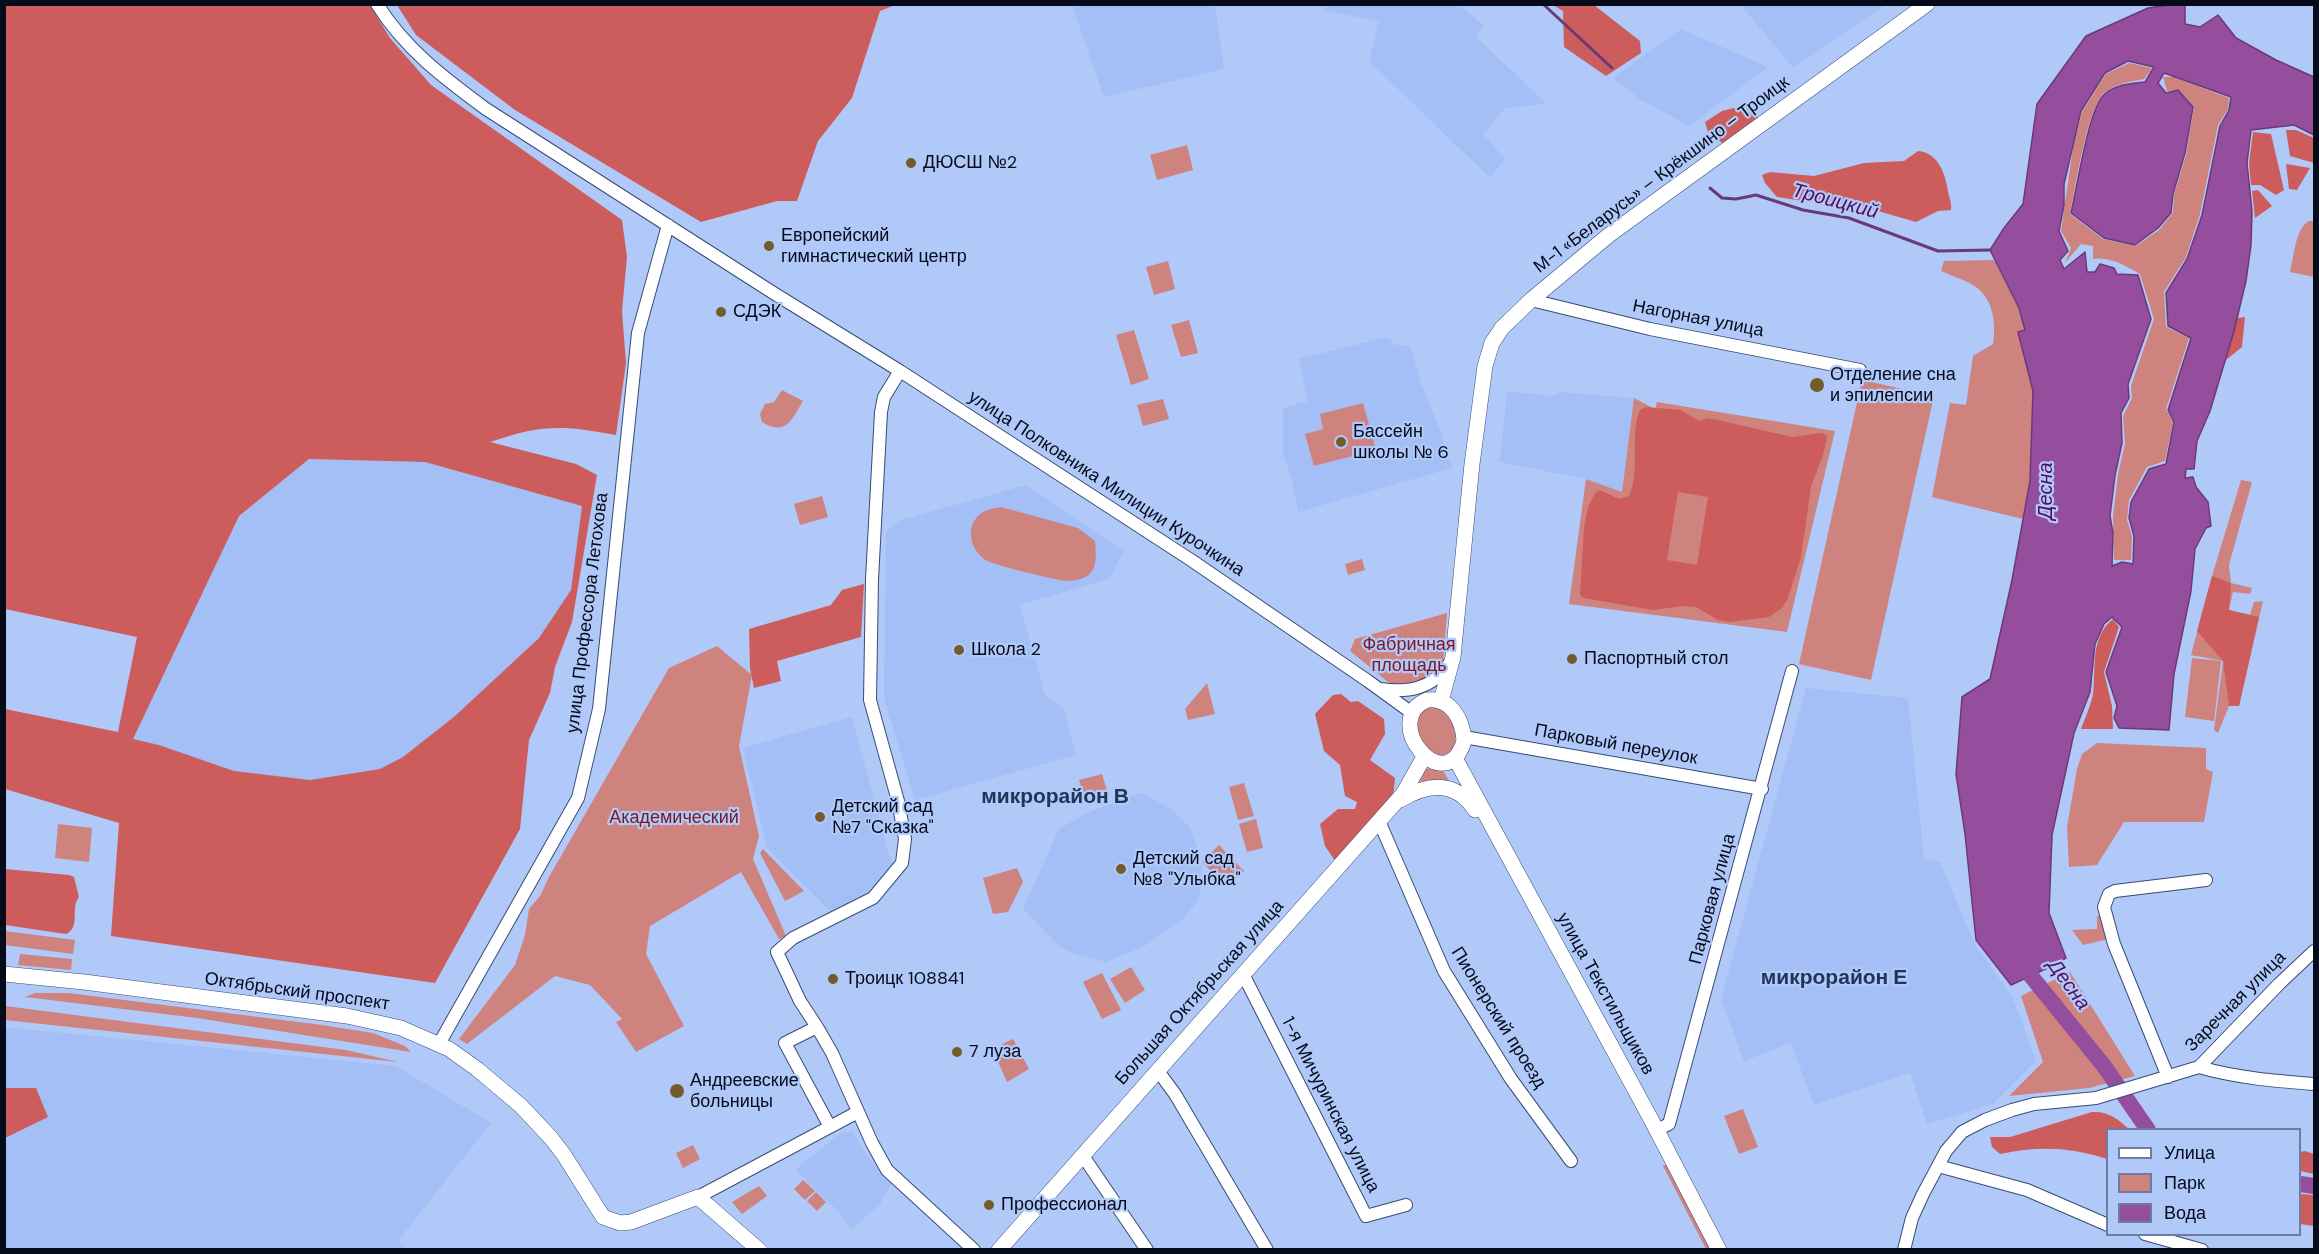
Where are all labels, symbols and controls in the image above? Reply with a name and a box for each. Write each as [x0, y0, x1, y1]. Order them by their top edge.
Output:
street label: М-1 «Беларусь» – Крёкшино – Троицк [1530, 72, 1794, 278]
place label: ДЮСШ №2 [923, 152, 1017, 174]
marker: ДЮСШ №2 [904, 156, 918, 170]
water label: Троицкий [1789, 179, 1881, 225]
place label: Европейский гимнастический центр [781, 225, 967, 268]
marker: Европейский гимнастический центр [762, 239, 776, 253]
street label: Нагорная улица [1631, 296, 1765, 342]
place label: СДЭК [733, 301, 781, 323]
marker: СДЭК [714, 305, 728, 319]
place label: Отделение сна и эпилепсии [1830, 364, 1956, 406]
marker: Отделение сна и эпилепсии [1808, 376, 1826, 394]
street label: улица Полковника Милиции Курочкина [964, 386, 1248, 582]
place label: Бассейн школы № 6 [1353, 421, 1449, 464]
marker: Бассейн школы № 6 [1334, 435, 1348, 449]
water label: Десна [2035, 462, 2059, 520]
street label: улица Профессора Летохова [563, 491, 613, 735]
park label: Фабричная площадь [1362, 634, 1456, 676]
place label: Школа 2 [971, 639, 1041, 661]
marker: Школа 2 [952, 643, 966, 657]
place label: Паспортный стол [1584, 648, 1728, 670]
marker: Паспортный стол [1565, 652, 1579, 666]
street label: Парковый переулок [1533, 720, 1699, 770]
district label: микрорайон В [981, 784, 1129, 810]
place label: Детский сад №7 "Сказка" [832, 796, 934, 838]
park label: Академический [609, 807, 739, 829]
marker: Детский сад №7 "Сказка" [813, 810, 827, 824]
street label: Парковая улица [1685, 831, 1741, 967]
place label: Детский сад №8 "Улыбка" [1133, 848, 1241, 890]
marker: Детский сад №8 "Улыбка" [1114, 862, 1128, 876]
street label: Большая Октябрьская улица [1111, 896, 1289, 1090]
street label: улица Текстильщиков [1551, 909, 1659, 1079]
street label: Пионерский проезд [1446, 943, 1550, 1093]
street label: Заречная улица [2181, 947, 2291, 1057]
water label: Десна [2042, 955, 2094, 1015]
district label: микрорайон Е [1761, 965, 1907, 991]
street label: Октябрьский проспект [203, 968, 391, 1016]
place label: Троицк 108841 [845, 968, 964, 990]
marker: Троицк 108841 [826, 972, 840, 986]
street label: 1-я Мичуринская улица [1276, 1013, 1384, 1197]
place label: 7 луза [969, 1041, 1021, 1063]
marker: 7 луза [950, 1045, 964, 1059]
place label: Андреевские больницы [690, 1070, 799, 1112]
marker: Андреевские больницы [668, 1082, 686, 1100]
legend [2106, 1128, 2301, 1236]
text: Улица [2164, 1141, 2215, 1165]
text: Парк [2164, 1171, 2205, 1195]
place label: Профессионал [1001, 1194, 1127, 1216]
marker: Профессионал [982, 1198, 996, 1212]
text: Вода [2164, 1201, 2206, 1225]

